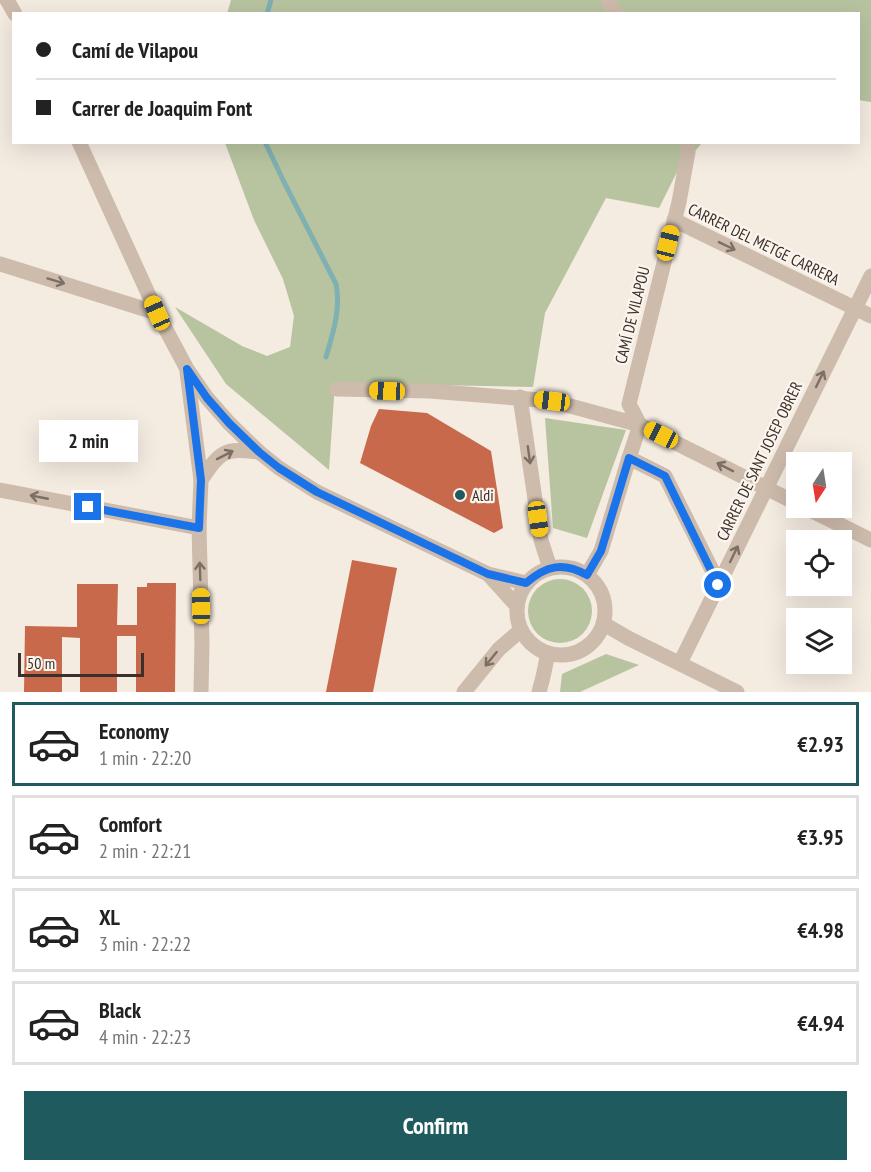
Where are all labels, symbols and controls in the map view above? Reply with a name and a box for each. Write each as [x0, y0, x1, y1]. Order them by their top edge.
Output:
text: Camí de Vilapou [72, 36, 198, 64]
text: Carrer de Joaquim Font [72, 94, 252, 122]
street label: CARRER DEL METGE CARRERA [685, 199, 843, 290]
car [655, 223, 681, 263]
one-way arrow [717, 240, 735, 252]
street label: CAMÍ DE VILAPOU [610, 264, 654, 366]
one-way arrow [46, 277, 65, 288]
car [141, 293, 173, 333]
one-way arrow [814, 370, 826, 388]
street label: CARRER DE SANT JOSEP OBRER [712, 378, 806, 544]
car [369, 381, 405, 401]
car [533, 390, 571, 412]
car [641, 419, 681, 451]
callout: 2 min [38, 420, 138, 462]
text: 2 min [68, 428, 109, 454]
one-way arrow [524, 444, 535, 464]
one-way arrow [216, 448, 234, 460]
north arrow [786, 452, 852, 518]
map controls [786, 452, 852, 674]
one-way arrow [717, 461, 735, 473]
place label: Aldi [472, 485, 494, 505]
marker: Aldi [453, 488, 467, 502]
one-way arrow [29, 491, 49, 502]
route end [74, 493, 101, 520]
car [527, 500, 549, 538]
button: locate [786, 530, 852, 596]
one-way arrow [728, 545, 740, 563]
one-way arrow [195, 561, 206, 581]
route start [704, 571, 731, 598]
car [192, 588, 210, 624]
button: layers [786, 608, 852, 674]
scale bar [18, 650, 144, 678]
one-way arrow [484, 651, 497, 667]
text: 50 m [27, 653, 55, 673]
icon: car [27, 717, 81, 771]
text: Economy [99, 717, 169, 745]
text: €2.93 [797, 730, 844, 758]
text: 1 min · 22:20 [99, 745, 191, 771]
icon: car [27, 810, 81, 864]
text: Comfort [99, 810, 162, 838]
text: €3.95 [797, 823, 844, 851]
text: 2 min · 22:21 [99, 838, 191, 864]
icon: car [27, 903, 81, 957]
text: XL [99, 903, 120, 931]
text: €4.98 [797, 916, 844, 944]
text: 3 min · 22:22 [99, 931, 191, 957]
icon: car [27, 996, 81, 1050]
text: Black [99, 996, 141, 1024]
text: €4.94 [797, 1009, 844, 1037]
text: 4 min · 22:23 [99, 1024, 191, 1050]
button: Confirm [24, 1091, 847, 1160]

